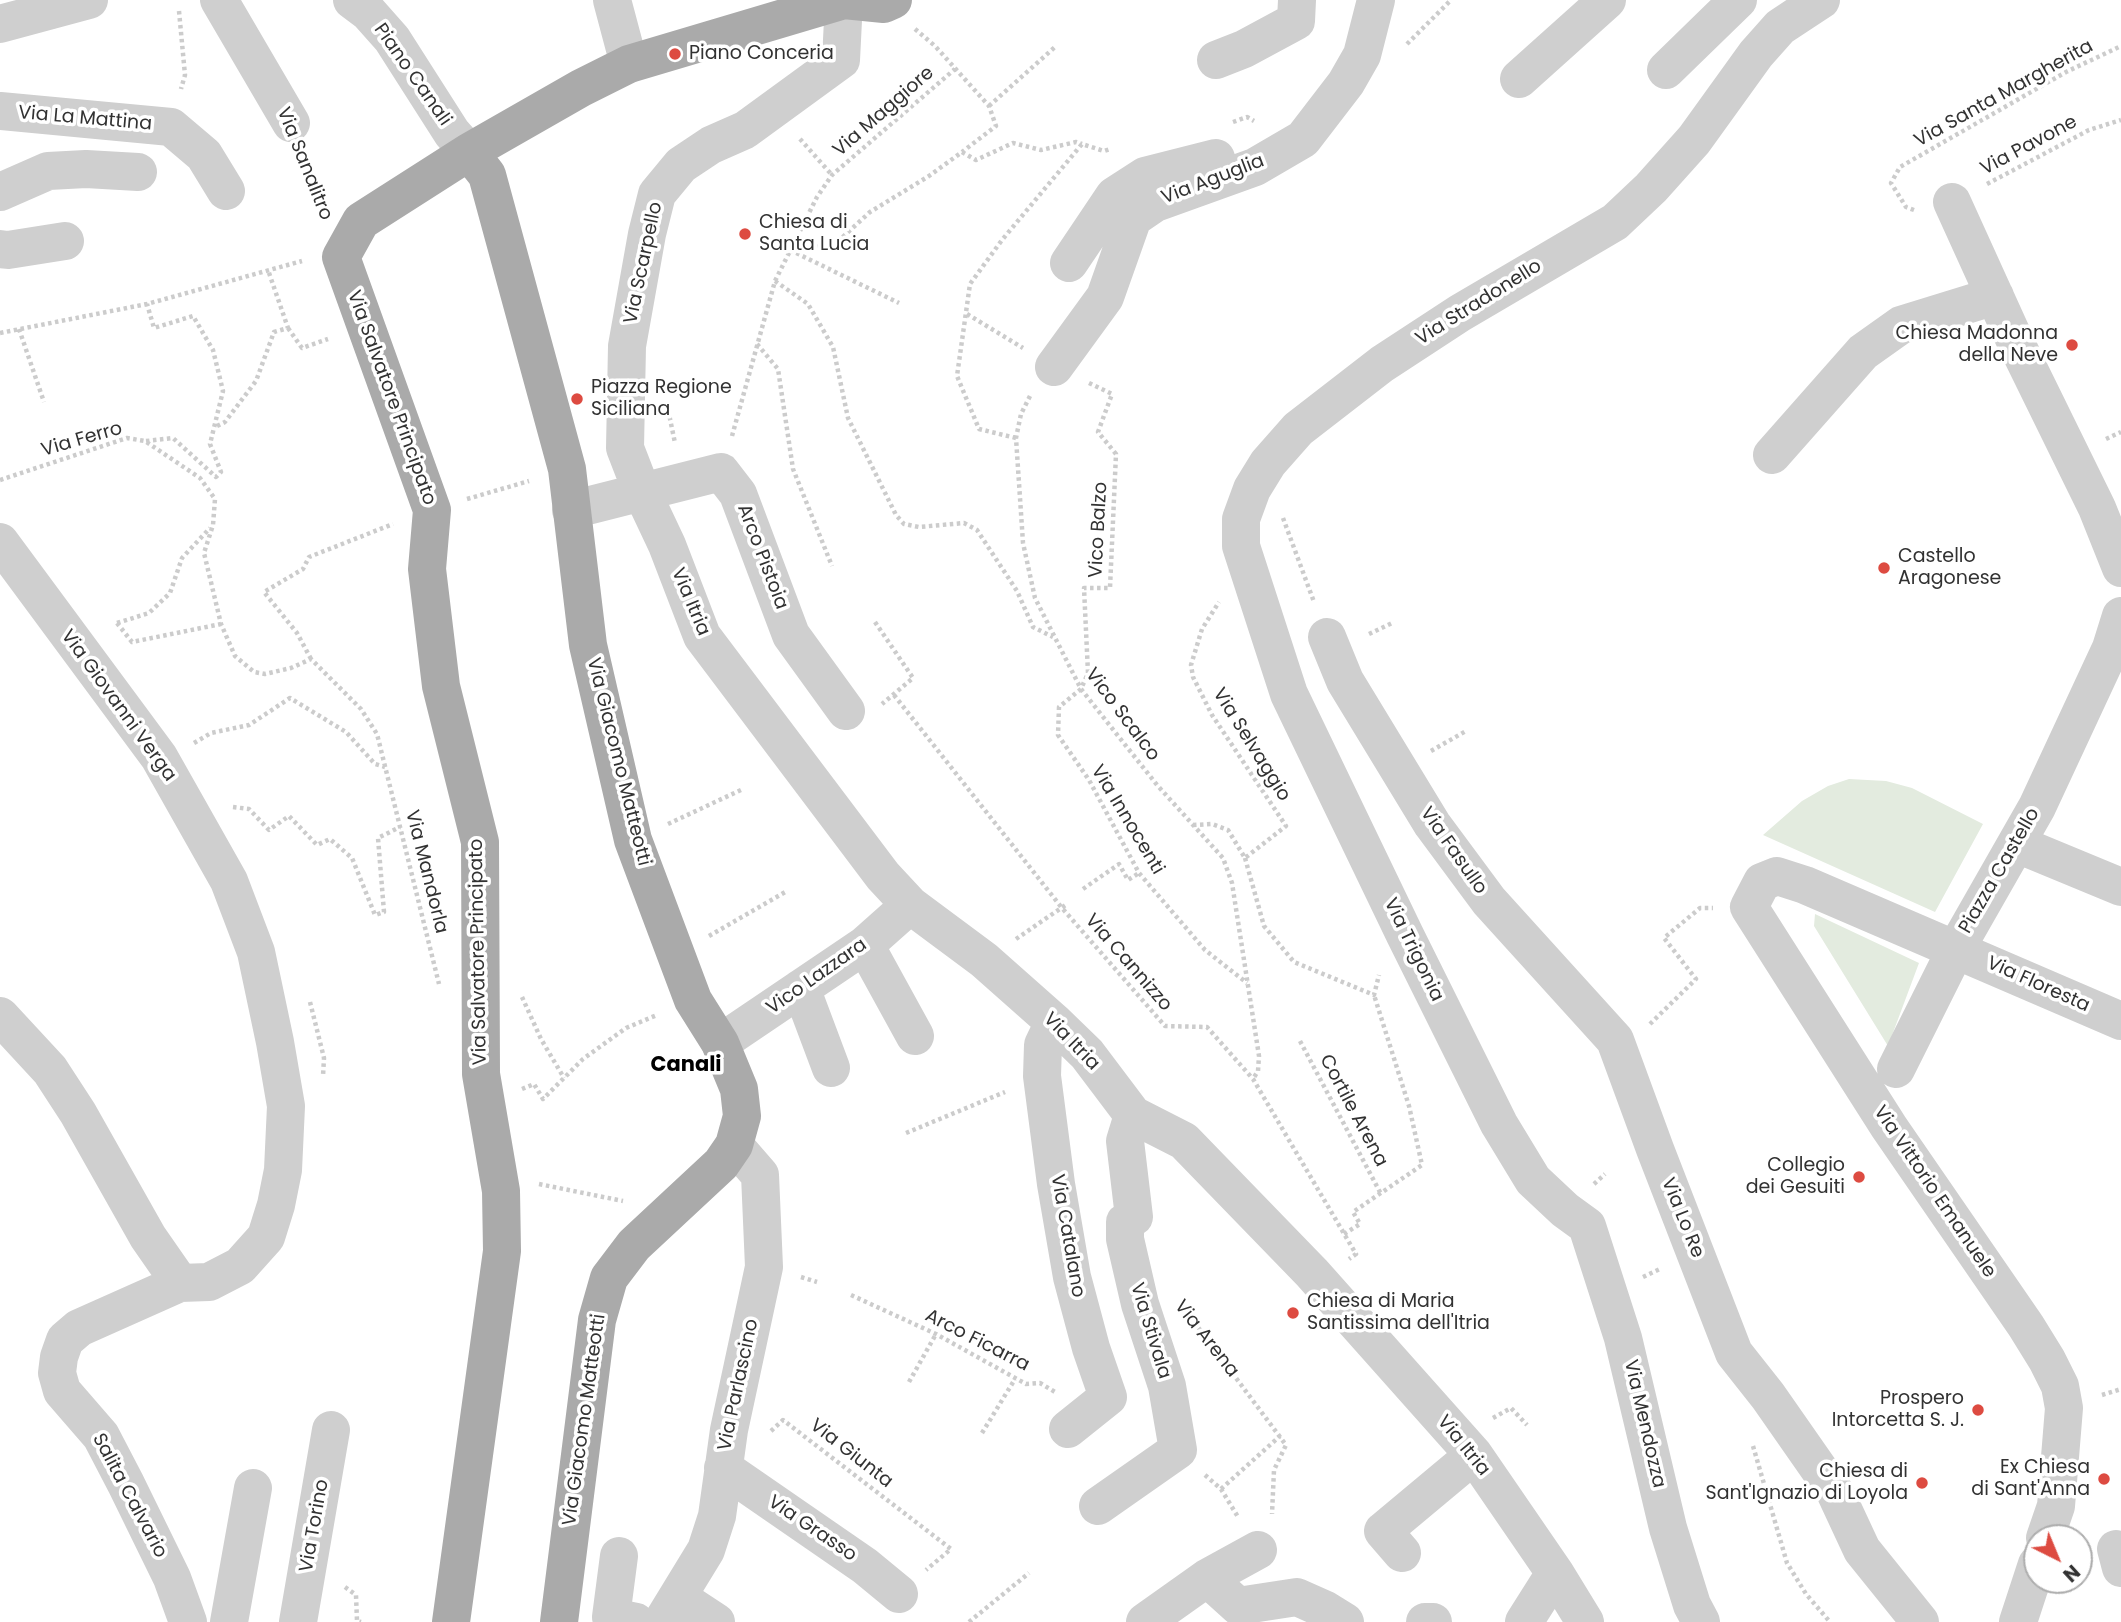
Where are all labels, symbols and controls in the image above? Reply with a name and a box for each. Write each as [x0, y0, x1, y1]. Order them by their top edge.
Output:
street label: Piano Canali [368, 19, 456, 131]
street label: Via Santa Margherita [1911, 35, 2097, 153]
place label: Piano Conceria [689, 43, 834, 65]
marker: Piano Conceria [667, 46, 683, 62]
street label: Via Maggiore [829, 62, 939, 162]
street label: Via La Mattina [17, 102, 153, 136]
street label: Via Sanalitro [271, 104, 337, 224]
street label: Via Pavone [1977, 111, 2081, 181]
street label: Via Aguglia [1158, 150, 1268, 210]
street label: Via Scarpello [620, 200, 668, 326]
place label: Chiesa di Santa Lucia [759, 212, 869, 256]
marker: Chiesa di Santa Lucia [737, 226, 753, 242]
street label: Via Stradonello [1412, 255, 1546, 351]
street label: Via Salvatore Principato [342, 288, 440, 508]
place label: Chiesa Madonna della Neve [1896, 323, 2058, 367]
marker: Chiesa Madonna della Neve [2064, 337, 2080, 353]
place label: Piazza Regione Siciliana [591, 377, 732, 421]
marker: Piazza Regione Siciliana [569, 391, 585, 407]
street label: Via Ferro [39, 418, 125, 462]
street label: Vico Balzo [1085, 481, 1113, 579]
street label: Arco Pistoia [731, 501, 793, 613]
place label: Castello Aragonese [1898, 546, 2001, 590]
marker: Castello Aragonese [1876, 560, 1892, 576]
street label: Via Itria [666, 565, 714, 639]
street label: Via Giovanni Verga [55, 626, 181, 786]
street label: Via Giacomo Matteotti [581, 656, 655, 868]
street label: Vico Scalco [1080, 664, 1164, 766]
street label: Via Selvaggio [1207, 684, 1295, 806]
street label: Via Innocenti [1085, 761, 1169, 879]
street label: Via Fasullo [1415, 803, 1491, 899]
street label: Piazza Castello [1955, 804, 2045, 938]
street label: Via Mandorla [400, 808, 452, 936]
street label: Via Salvatore Principato [466, 839, 492, 1065]
street label: Via Trigonia [1378, 895, 1448, 1005]
street label: Via Cannizzo [1080, 910, 1176, 1016]
street label: Vico Lazzara [762, 934, 872, 1020]
street label: Via Floresta [1983, 952, 2093, 1018]
street label: Via Itria [1038, 1008, 1104, 1076]
street label: Cortile Arena [1314, 1051, 1392, 1171]
district label: Canali [650, 1053, 722, 1079]
street label: Via Vittorio Emanuele [1868, 1102, 2000, 1282]
place label: Collegio dei Gesuiti [1746, 1155, 1845, 1199]
marker: Collegio dei Gesuiti [1851, 1169, 1867, 1185]
street label: Via Catalano [1045, 1173, 1089, 1299]
street label: Via Lo Re [1656, 1175, 1708, 1261]
street label: Via Stivala [1125, 1280, 1175, 1382]
place label: Chiesa di Maria Santissima dell'Itria [1307, 1291, 1490, 1335]
street label: Via Arena [1169, 1296, 1243, 1382]
street label: Arco Ficarra [921, 1305, 1033, 1377]
marker: Chiesa di Maria Santissima dell'Itria [1285, 1305, 1301, 1321]
street label: Via Giacomo Matteotti [559, 1313, 611, 1527]
street label: Via Parlascino [714, 1317, 764, 1453]
street label: Via Mendozza [1618, 1358, 1670, 1490]
place label: Prospero Intorcetta S. J. [1832, 1388, 1964, 1432]
marker: Prospero Intorcetta S. J. [1970, 1402, 1986, 1418]
street label: Via Itria [1432, 1411, 1494, 1481]
street label: Via Giunta [805, 1415, 897, 1493]
street label: Salita Calvario [87, 1430, 171, 1562]
place label: Ex Chiesa di Sant'Anna [1971, 1457, 2090, 1501]
place label: Chiesa di Sant'Ignazio di Loyola [1705, 1461, 1908, 1505]
marker: Ex Chiesa di Sant'Anna [2096, 1471, 2112, 1487]
marker: Chiesa di Sant'Ignazio di Loyola [1914, 1475, 1930, 1491]
street label: Via Torino [296, 1478, 334, 1574]
street label: Via Grasso [763, 1491, 861, 1567]
north arrow [2023, 1524, 2093, 1594]
text: N [2057, 1559, 2086, 1588]

